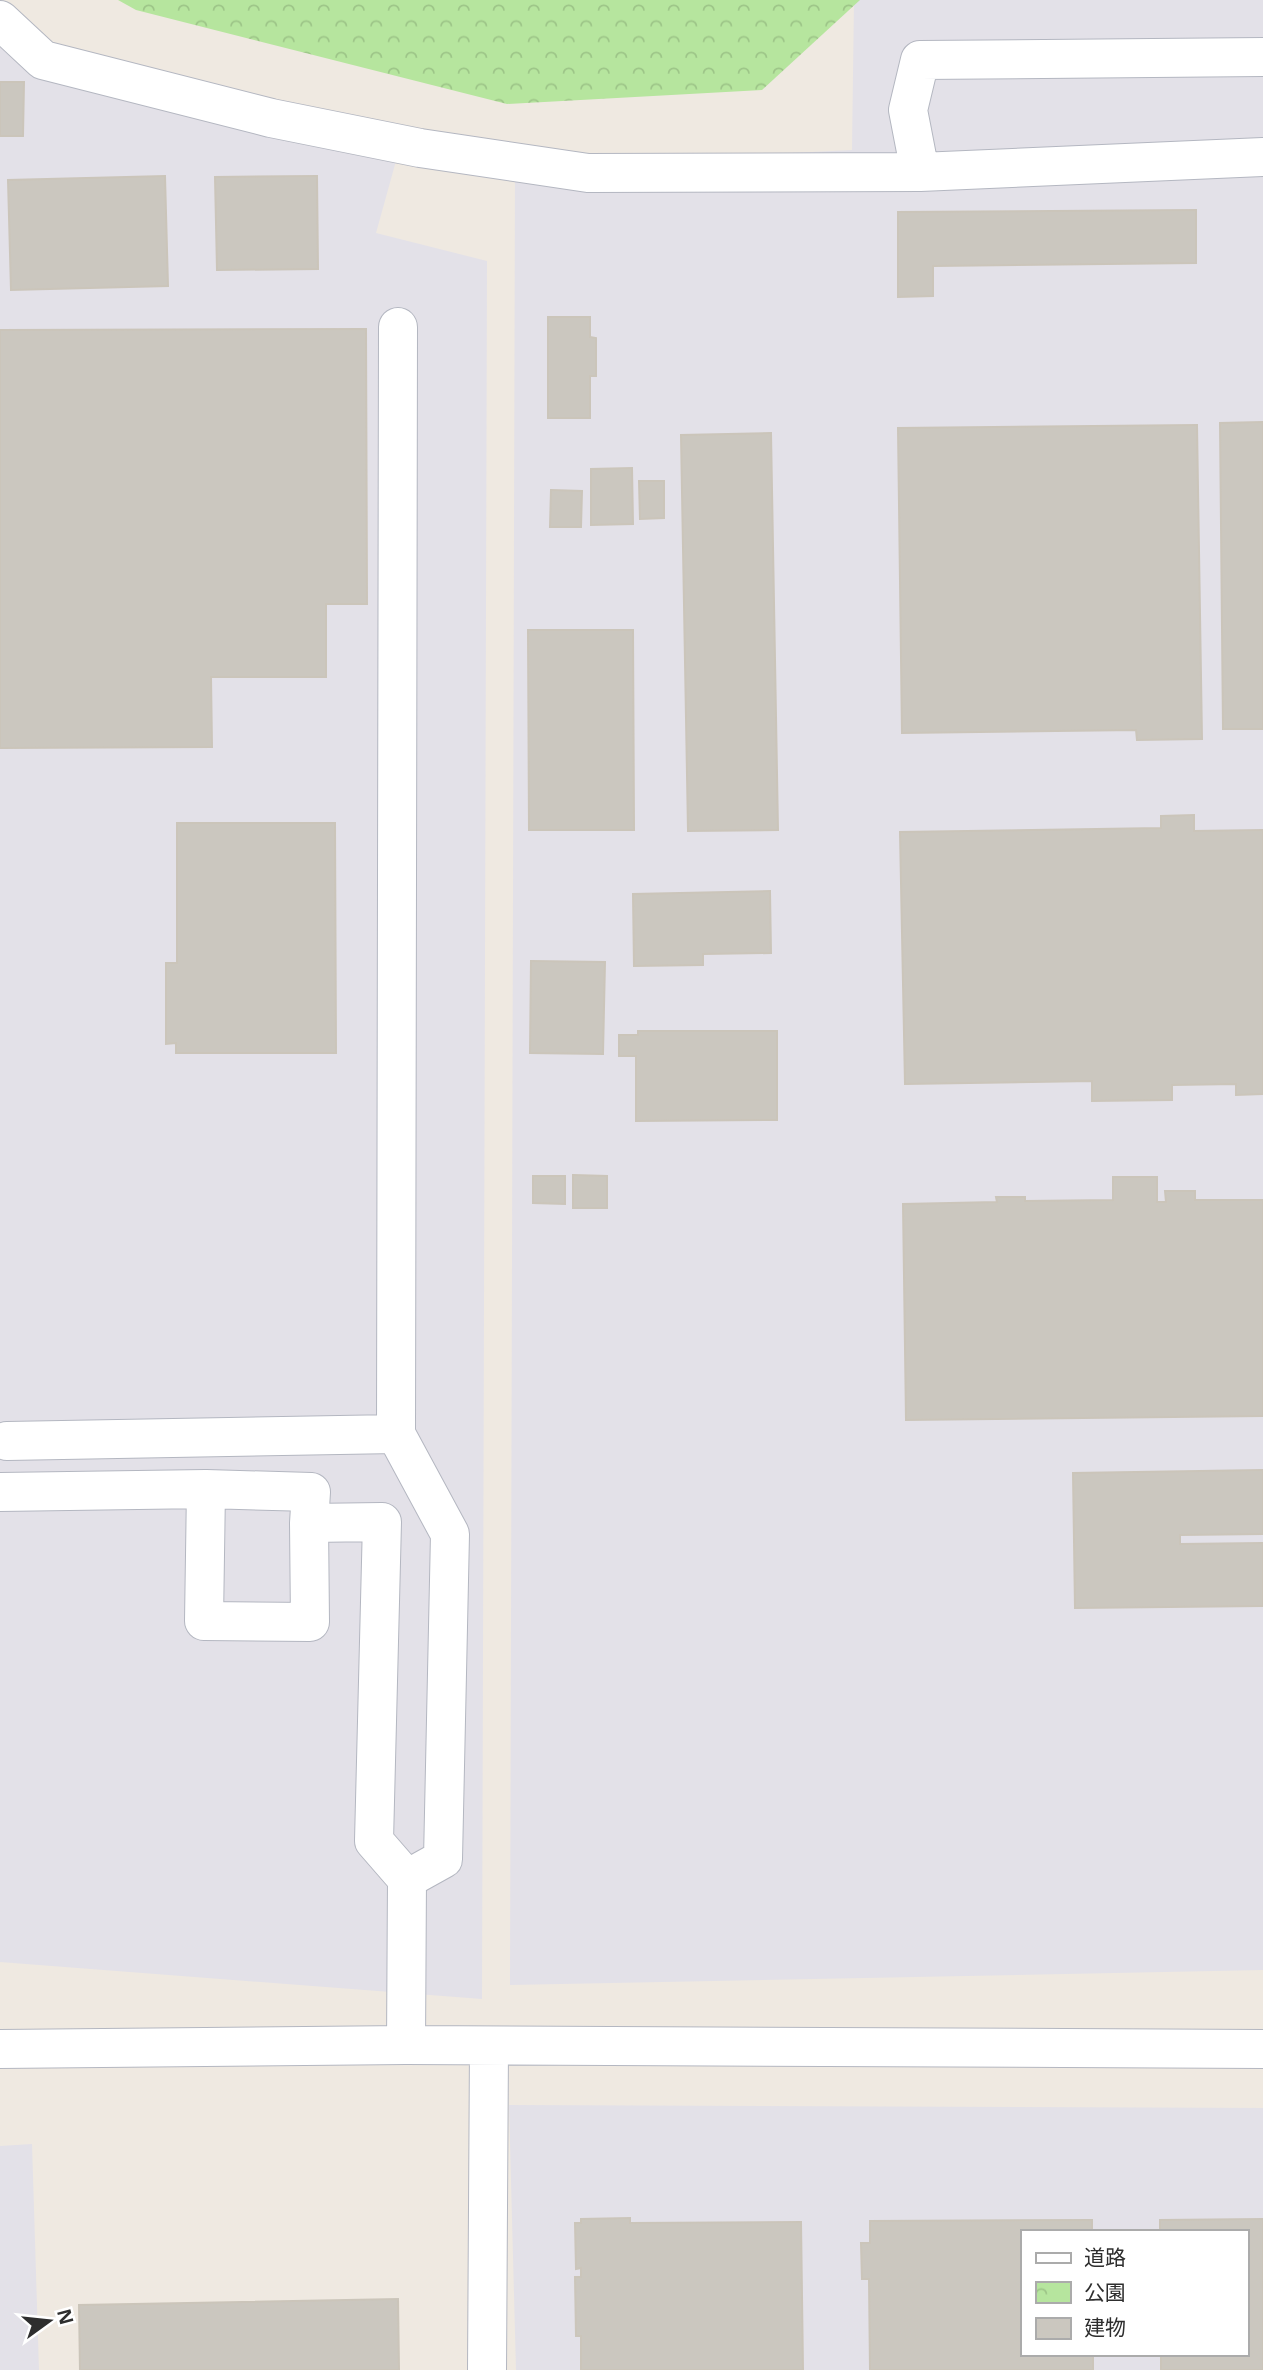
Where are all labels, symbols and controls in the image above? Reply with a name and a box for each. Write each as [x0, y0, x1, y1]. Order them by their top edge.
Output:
legend [1021, 2230, 1249, 2356]
text: 道路 [1084, 2243, 1126, 2271]
text: 公園 [1084, 2278, 1126, 2306]
north arrow [14, 2286, 84, 2356]
text: N [51, 2306, 80, 2327]
text: 建物 [1084, 2313, 1126, 2341]

